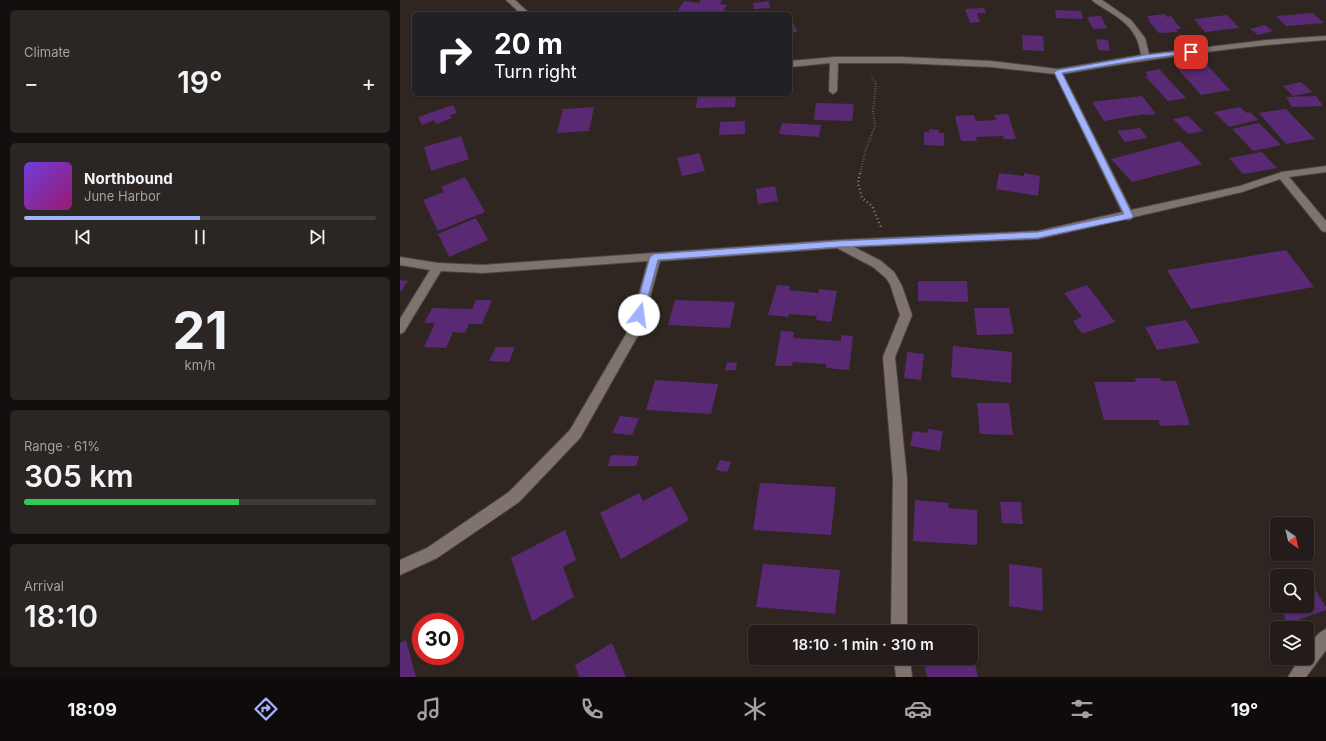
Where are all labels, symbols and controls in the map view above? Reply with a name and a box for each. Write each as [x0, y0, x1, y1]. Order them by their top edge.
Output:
text: 20 m [494, 27, 563, 61]
icon: right [428, 28, 480, 80]
pin [1174, 35, 1208, 69]
icon: arrive [1180, 41, 1202, 63]
text: Climate [24, 44, 70, 60]
text: Turn right [494, 61, 577, 82]
text: 19° [177, 64, 223, 100]
text: − [24, 70, 39, 96]
text: + [361, 70, 376, 96]
text: Northbound [84, 169, 173, 188]
text: June Harbor [84, 188, 161, 204]
icon: previous [72, 226, 94, 248]
icon: pause [189, 226, 211, 248]
icon: next [306, 226, 328, 248]
position arrow [618, 294, 660, 336]
text: 21 [172, 299, 228, 362]
text: km/h [185, 357, 215, 373]
text: Range · 61% [24, 438, 100, 454]
text: 305 km [24, 458, 133, 494]
north arrow [1270, 517, 1314, 561]
map controls [1270, 517, 1314, 665]
button: search [1270, 569, 1314, 613]
text: Arrival [24, 578, 64, 594]
text: 18:10 [24, 598, 98, 634]
speed limit sign: 30 [412, 613, 464, 665]
button: layers [1270, 621, 1314, 665]
text: 18:10 · 1 min · 310 m [792, 635, 934, 654]
icon: directions [252, 695, 280, 723]
icon: music [415, 695, 443, 723]
icon: phone [578, 695, 606, 723]
icon: climate [741, 695, 769, 723]
icon: car [904, 695, 932, 723]
icon: filters [1068, 695, 1096, 723]
text: 18:09 [68, 699, 117, 720]
text: 19° [1231, 699, 1258, 720]

